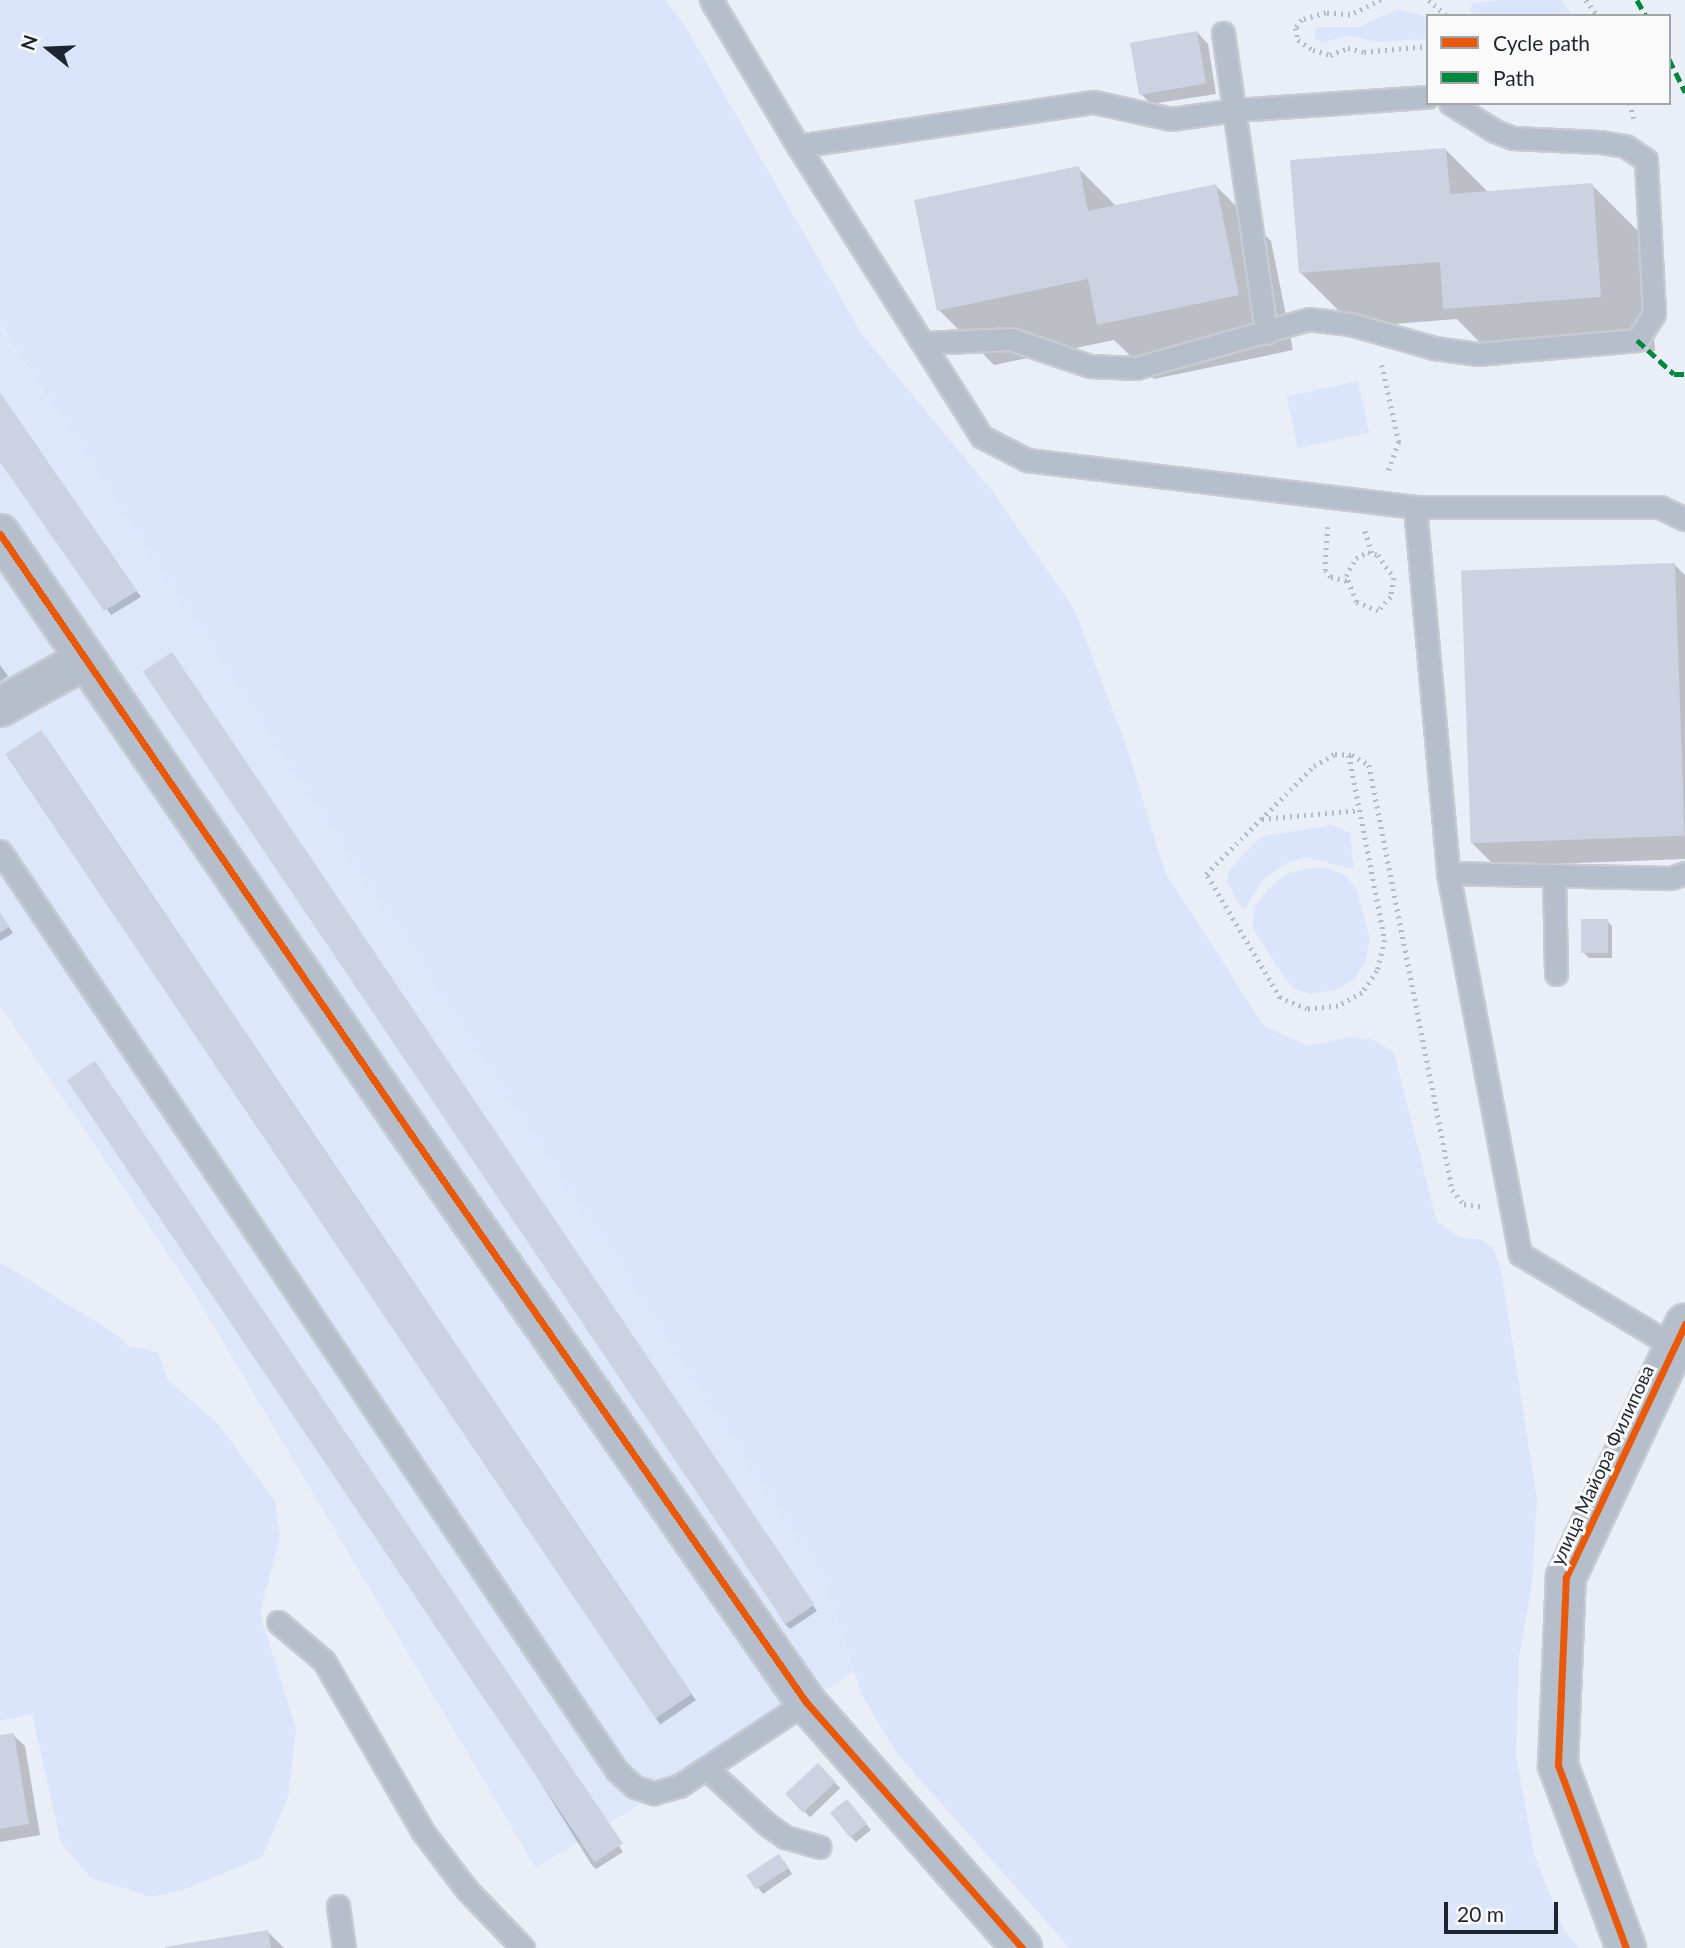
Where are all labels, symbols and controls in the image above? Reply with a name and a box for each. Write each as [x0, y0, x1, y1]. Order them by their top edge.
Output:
north arrow [14, 14, 84, 84]
legend [1426, 14, 1671, 105]
text: Cycle path [1493, 30, 1590, 55]
text: N [15, 32, 42, 53]
text: Path [1493, 65, 1535, 90]
street label: улица Майора Филипова [1546, 1361, 1658, 1569]
scale bar [1447, 1888, 1561, 1932]
text: 20 m [1457, 1901, 1504, 1926]

